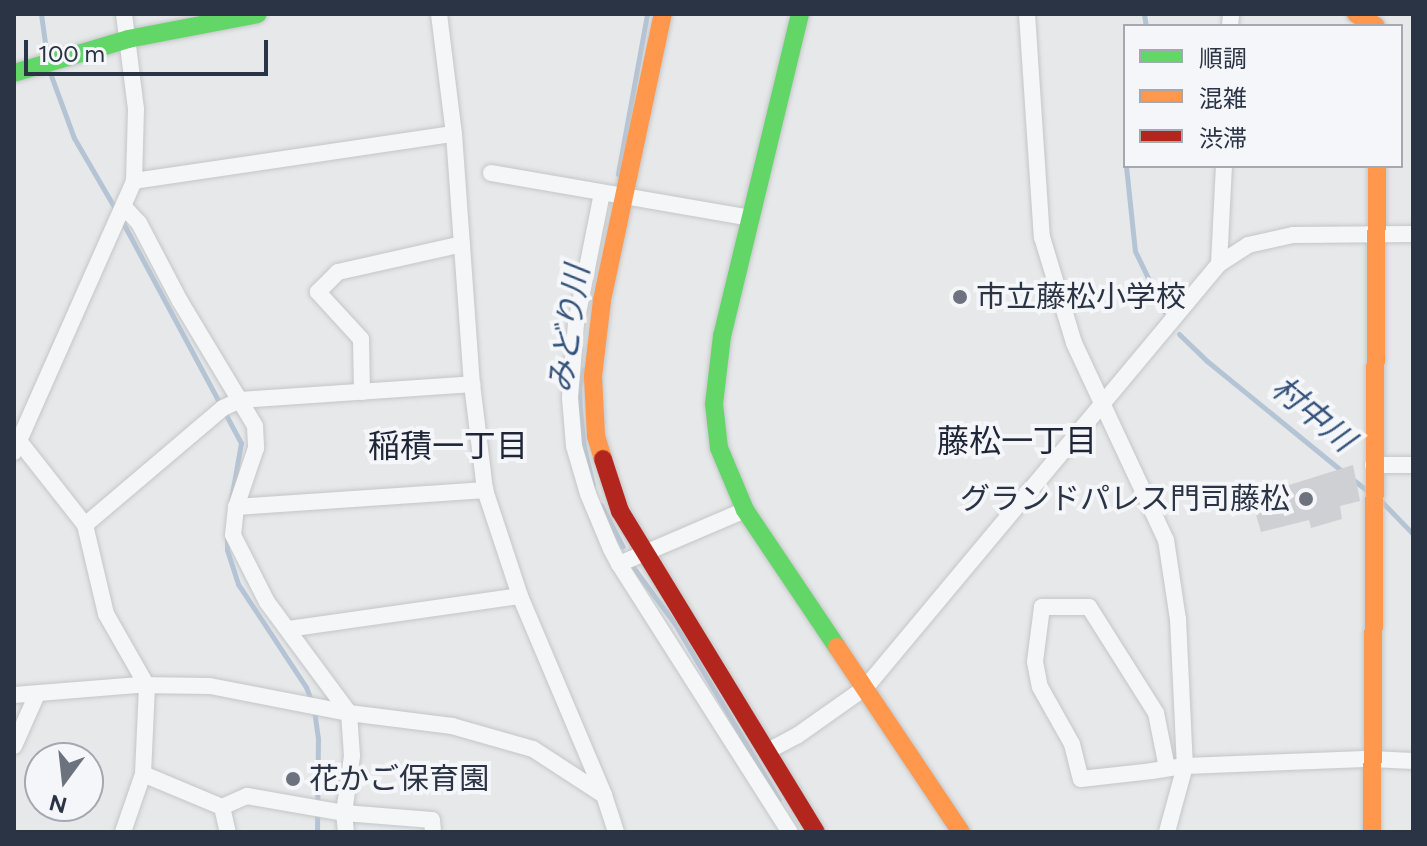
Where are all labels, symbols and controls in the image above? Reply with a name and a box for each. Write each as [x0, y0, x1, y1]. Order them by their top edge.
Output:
scale bar [28, 24, 272, 74]
legend [1123, 24, 1403, 168]
text: 100 m [38, 39, 105, 68]
text: 順調 [1199, 44, 1247, 73]
text: 混雑 [1199, 84, 1247, 113]
text: 渋滞 [1199, 124, 1247, 153]
water label: みどり川 [541, 263, 597, 395]
place label: 市立藤松小学校 [976, 279, 1186, 315]
marker: 市立藤松小学校 [951, 288, 969, 306]
water label: 村中川 [1264, 368, 1362, 460]
district label: 藤松一丁目 [937, 422, 1097, 460]
district label: 稲積一丁目 [368, 427, 528, 465]
place label: グランドパレス門司藤松 [960, 481, 1290, 517]
marker: グランドパレス門司藤松 [1297, 490, 1315, 508]
north arrow [24, 742, 104, 822]
place label: 花かご保育園 [309, 761, 489, 797]
marker: 花かご保育園 [284, 770, 302, 788]
text: N [46, 788, 70, 819]

